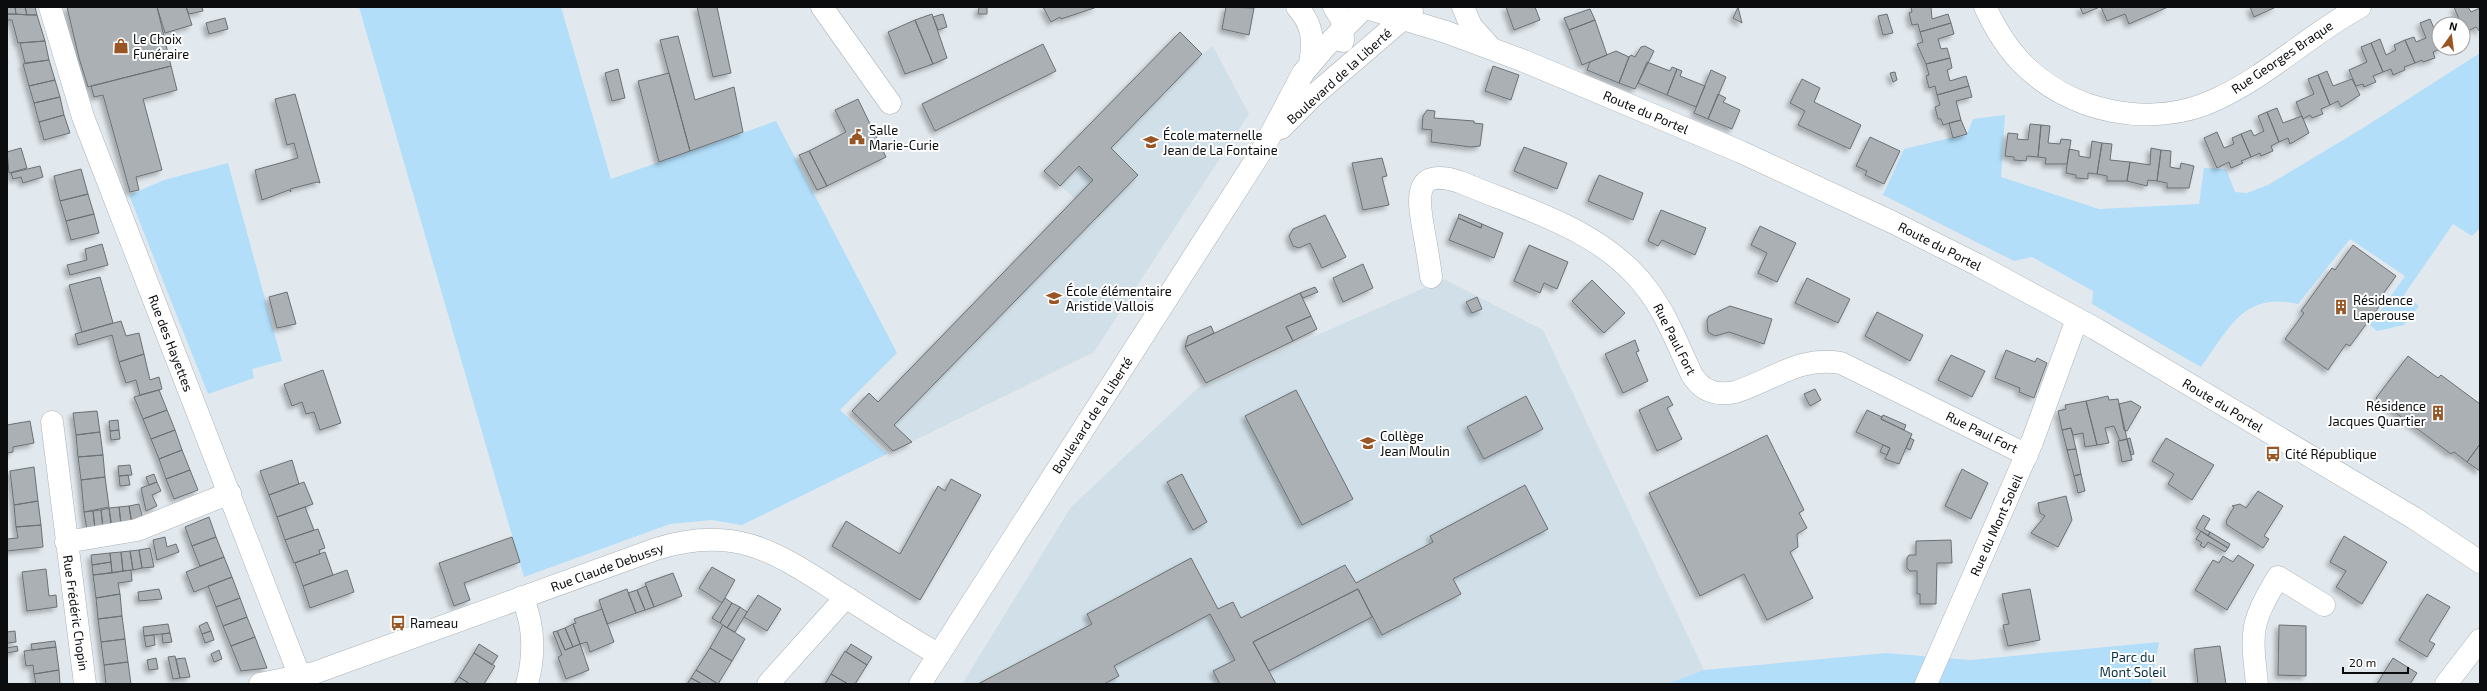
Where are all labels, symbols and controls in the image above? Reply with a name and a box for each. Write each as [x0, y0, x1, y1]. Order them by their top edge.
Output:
north arrow [2431, 16, 2471, 56]
street label: Rue Georges Braque [2228, 17, 2336, 97]
text: N [2448, 19, 2459, 33]
street label: Boulevard de la Liberté [1283, 25, 1395, 127]
place label: Le Choix Funéraire [133, 31, 189, 62]
shop icon: Le Choix Funéraire [112, 37, 130, 55]
street label: Route du Portel [1601, 87, 1691, 137]
place label: Salle Marie-Curie [869, 122, 939, 153]
place label: École maternelle Jean de La Fontaine [1163, 126, 1278, 158]
public building icon: Salle Marie-Curie [848, 128, 866, 146]
school or university icon: École maternelle Jean de La Fontaine [1142, 133, 1160, 151]
street label: Route du Portel [1896, 218, 1984, 274]
place label: École élémentaire Aristide Vallois [1066, 282, 1172, 314]
school or university icon: École élémentaire Aristide Vallois [1045, 289, 1063, 307]
street label: Rue des Hayettes [145, 292, 197, 394]
place label: Résidence Laperouse [2353, 292, 2415, 323]
building icon: Résidence Laperouse [2332, 298, 2350, 316]
street label: Rue Paul Fort [1650, 300, 1700, 378]
street label: Boulevard de la Liberté [1048, 354, 1136, 476]
street label: Route du Portel [2180, 375, 2266, 435]
place label: Résidence Jacques Quartier [2328, 398, 2426, 429]
building icon: Résidence Jacques Quartier [2429, 404, 2447, 422]
street label: Rue Paul Fort [1943, 408, 2021, 456]
place label: Collège Jean Moulin [1380, 428, 1450, 459]
school or university icon: Collège Jean Moulin [1359, 434, 1377, 452]
bus stop icon: Cité République [2264, 445, 2282, 463]
place label: Cité République [2285, 446, 2377, 462]
street label: Rue du Mont Soleil [1966, 471, 2026, 578]
street label: Rue Claude Debussy [548, 539, 666, 595]
street label: Rue Frédéric Chopin [60, 554, 92, 672]
bus stop icon: Rameau [389, 614, 407, 632]
place label: Rameau [410, 615, 458, 631]
park label: Parc du Mont Soleil [2100, 649, 2167, 680]
scale bar [2343, 649, 2408, 675]
text: 20 m [2349, 655, 2376, 669]

